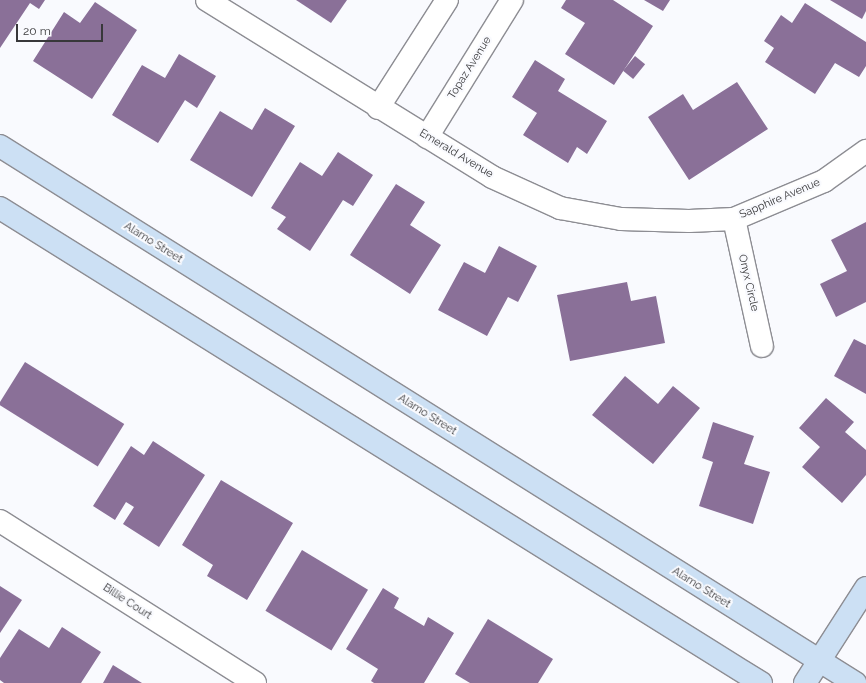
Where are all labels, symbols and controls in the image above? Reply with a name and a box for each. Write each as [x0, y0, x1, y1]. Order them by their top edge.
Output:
scale bar [18, 16, 105, 42]
text: 20 m [23, 24, 51, 38]
street label: Topaz Avenue [445, 34, 495, 102]
street label: Emerald Avenue [416, 127, 496, 181]
street label: Sapphire Avenue [738, 176, 822, 222]
street label: Alamo Street [121, 220, 185, 266]
street label: Onyx Circle [735, 253, 761, 313]
street label: Alamo Street [395, 392, 459, 438]
street label: Alamo Street [669, 565, 733, 611]
street label: Billie Court [100, 581, 154, 623]

